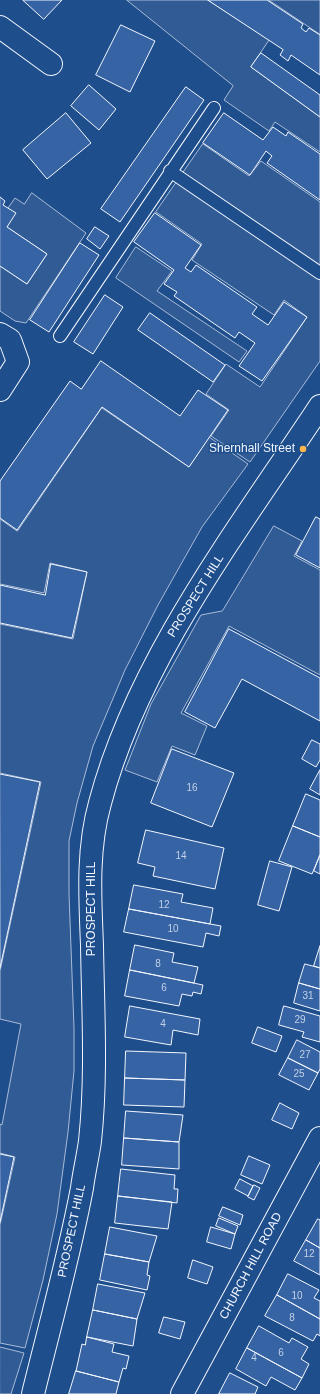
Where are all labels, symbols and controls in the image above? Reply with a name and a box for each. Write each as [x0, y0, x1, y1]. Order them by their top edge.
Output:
place label: Shernhall Street [209, 442, 295, 456]
marker: Shernhall Street [298, 444, 308, 454]
street label: PROSPECT HILL [165, 552, 227, 640]
house number: 16 [186, 782, 198, 794]
house number: 14 [175, 850, 187, 862]
street label: PROSPECT HILL [85, 862, 99, 956]
house number: 12 [158, 899, 170, 911]
house number: 10 [167, 923, 179, 935]
house number: 8 [155, 958, 161, 970]
house number: 6 [161, 982, 167, 994]
house number: 31 [302, 990, 314, 1002]
house number: 29 [294, 1014, 306, 1026]
house number: 4 [160, 1018, 166, 1030]
house number: 27 [299, 1049, 311, 1061]
house number: 25 [293, 1068, 305, 1080]
street label: PROSPECT HILL [55, 1183, 89, 1279]
street label: CHURCH HILL ROAD [217, 1210, 285, 1322]
house number: 12 [303, 1248, 315, 1260]
house number: 10 [291, 1290, 303, 1302]
house number: 8 [289, 1312, 295, 1324]
house number: 6 [278, 1347, 284, 1359]
house number: 4 [251, 1352, 257, 1364]

